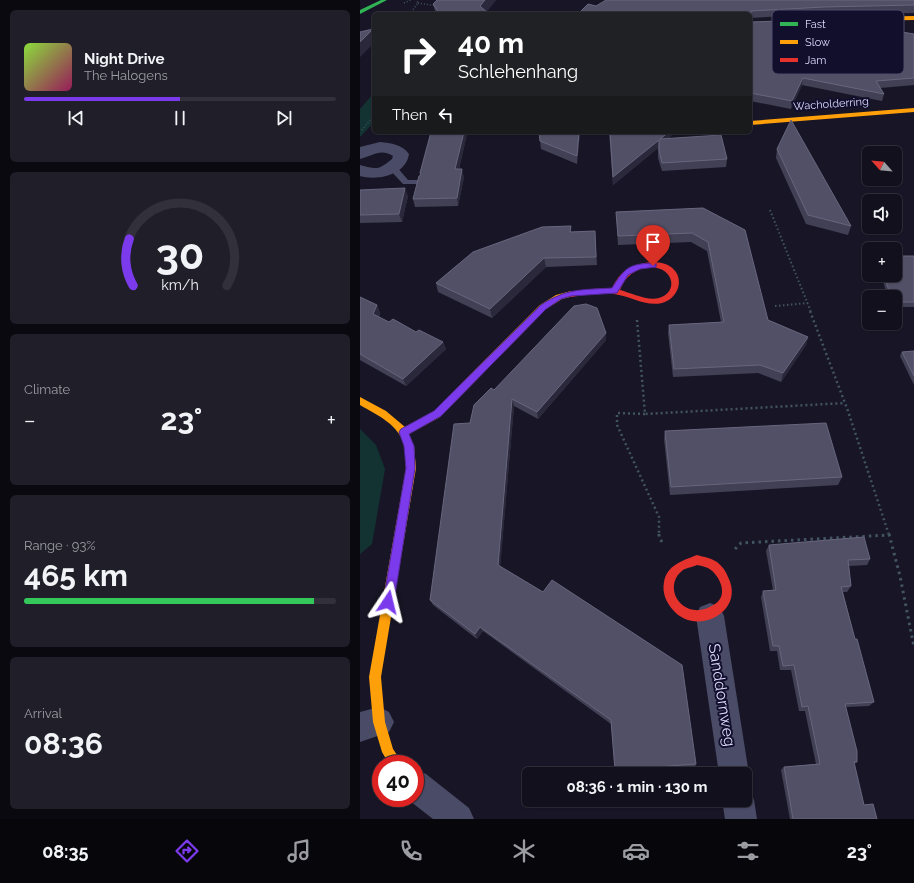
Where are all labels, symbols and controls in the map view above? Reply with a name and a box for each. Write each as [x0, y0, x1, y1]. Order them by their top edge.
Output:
legend [772, 10, 904, 74]
text: Fast [805, 18, 826, 31]
text: 40 m [458, 27, 524, 60]
icon: right [392, 28, 444, 80]
text: Slow [805, 36, 830, 49]
text: Night Drive [84, 50, 164, 68]
text: Jam [805, 54, 826, 67]
text: Schlehenhang [458, 61, 578, 82]
text: The Halogens [84, 68, 168, 83]
street label: Wacholderring [793, 95, 869, 113]
icon: left [435, 104, 457, 126]
text: Then [392, 106, 427, 124]
icon: previous [65, 107, 87, 129]
icon: pause [169, 107, 191, 129]
icon: next [273, 107, 295, 129]
north arrow [862, 146, 902, 186]
map controls [862, 146, 902, 330]
button: sound [862, 194, 902, 234]
pin [636, 225, 670, 266]
text: 30 [156, 229, 204, 278]
icon: arrive [642, 231, 664, 253]
button: + [862, 242, 902, 282]
text: km/h [161, 276, 199, 292]
button: − [862, 290, 902, 330]
text: Climate [24, 382, 70, 397]
text: 23° [160, 402, 202, 437]
text: − [24, 407, 36, 433]
text: + [327, 407, 336, 433]
text: Range · 93% [24, 538, 96, 553]
text: 465 km [24, 558, 128, 593]
position arrow [367, 581, 409, 623]
street label: Sanddornweg [704, 642, 740, 748]
text: Arrival [24, 706, 62, 721]
text: 08:36 [24, 726, 103, 761]
speed limit sign: 40 [372, 755, 424, 807]
text: 08:36 · 1 min · 130 m [566, 778, 708, 796]
icon: directions [173, 837, 201, 865]
icon: music [285, 837, 313, 865]
icon: phone [397, 837, 425, 865]
icon: climate [510, 837, 538, 865]
icon: car [622, 837, 650, 865]
icon: filters [734, 837, 762, 865]
text: 08:35 [42, 841, 89, 862]
text: 23° [847, 841, 872, 862]

